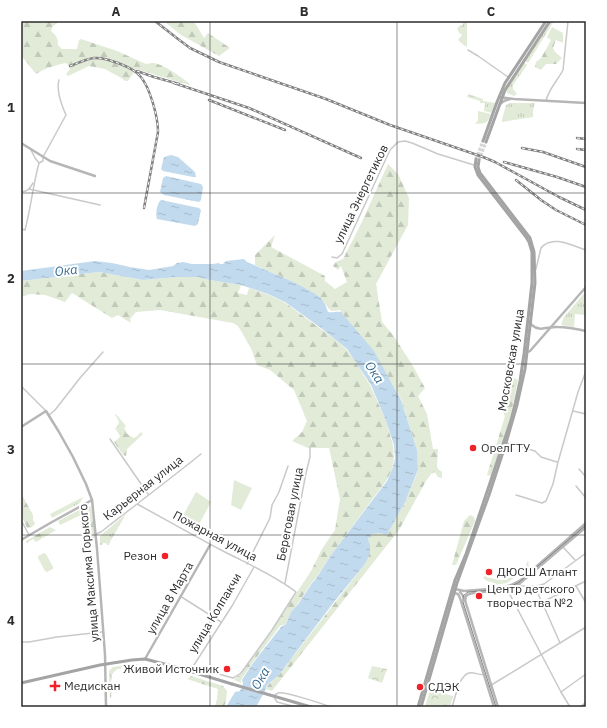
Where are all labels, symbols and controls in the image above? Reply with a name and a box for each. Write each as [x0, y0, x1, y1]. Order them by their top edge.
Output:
text: A [112, 3, 121, 20]
text: B [300, 3, 309, 20]
text: C [487, 3, 496, 20]
text: 1 [7, 99, 15, 116]
street label: улица Энергетиков [330, 142, 391, 246]
water label: Ока [54, 261, 79, 280]
text: 2 [7, 270, 15, 287]
street label: Московская улица [494, 307, 527, 412]
water label: Ока [361, 358, 388, 387]
place label: ОрелГТУ [481, 440, 530, 455]
text: 3 [7, 441, 15, 458]
marker: ОрелГТУ [468, 443, 478, 453]
street label: Карьерная улица [100, 451, 186, 523]
street label: Береговая улица [273, 465, 306, 562]
street label: улица Максима Горького [75, 503, 102, 643]
street label: Пожарная улица [171, 507, 260, 564]
place label: Резон [124, 548, 157, 563]
marker: Резон [160, 551, 170, 561]
street label: улица 8 Марта [143, 558, 197, 637]
place label: ДЮСШ Атлант [497, 564, 578, 579]
marker: ДЮСШ Атлант [484, 567, 494, 577]
street label: улица Колпакчи [185, 570, 244, 655]
place label: Центр детского творчества №2 [487, 581, 575, 610]
marker: Центр детского творчества №2 [474, 591, 484, 601]
text: 4 [7, 612, 15, 629]
place label: Живой Источник [123, 661, 219, 676]
marker: Живой Источник [222, 664, 232, 674]
water label: Ока [247, 664, 274, 693]
place label: Медискан [64, 678, 121, 693]
place label: СДЭК [428, 679, 460, 694]
marker: Медискан [49, 680, 61, 692]
marker: СДЭК [415, 682, 425, 692]

